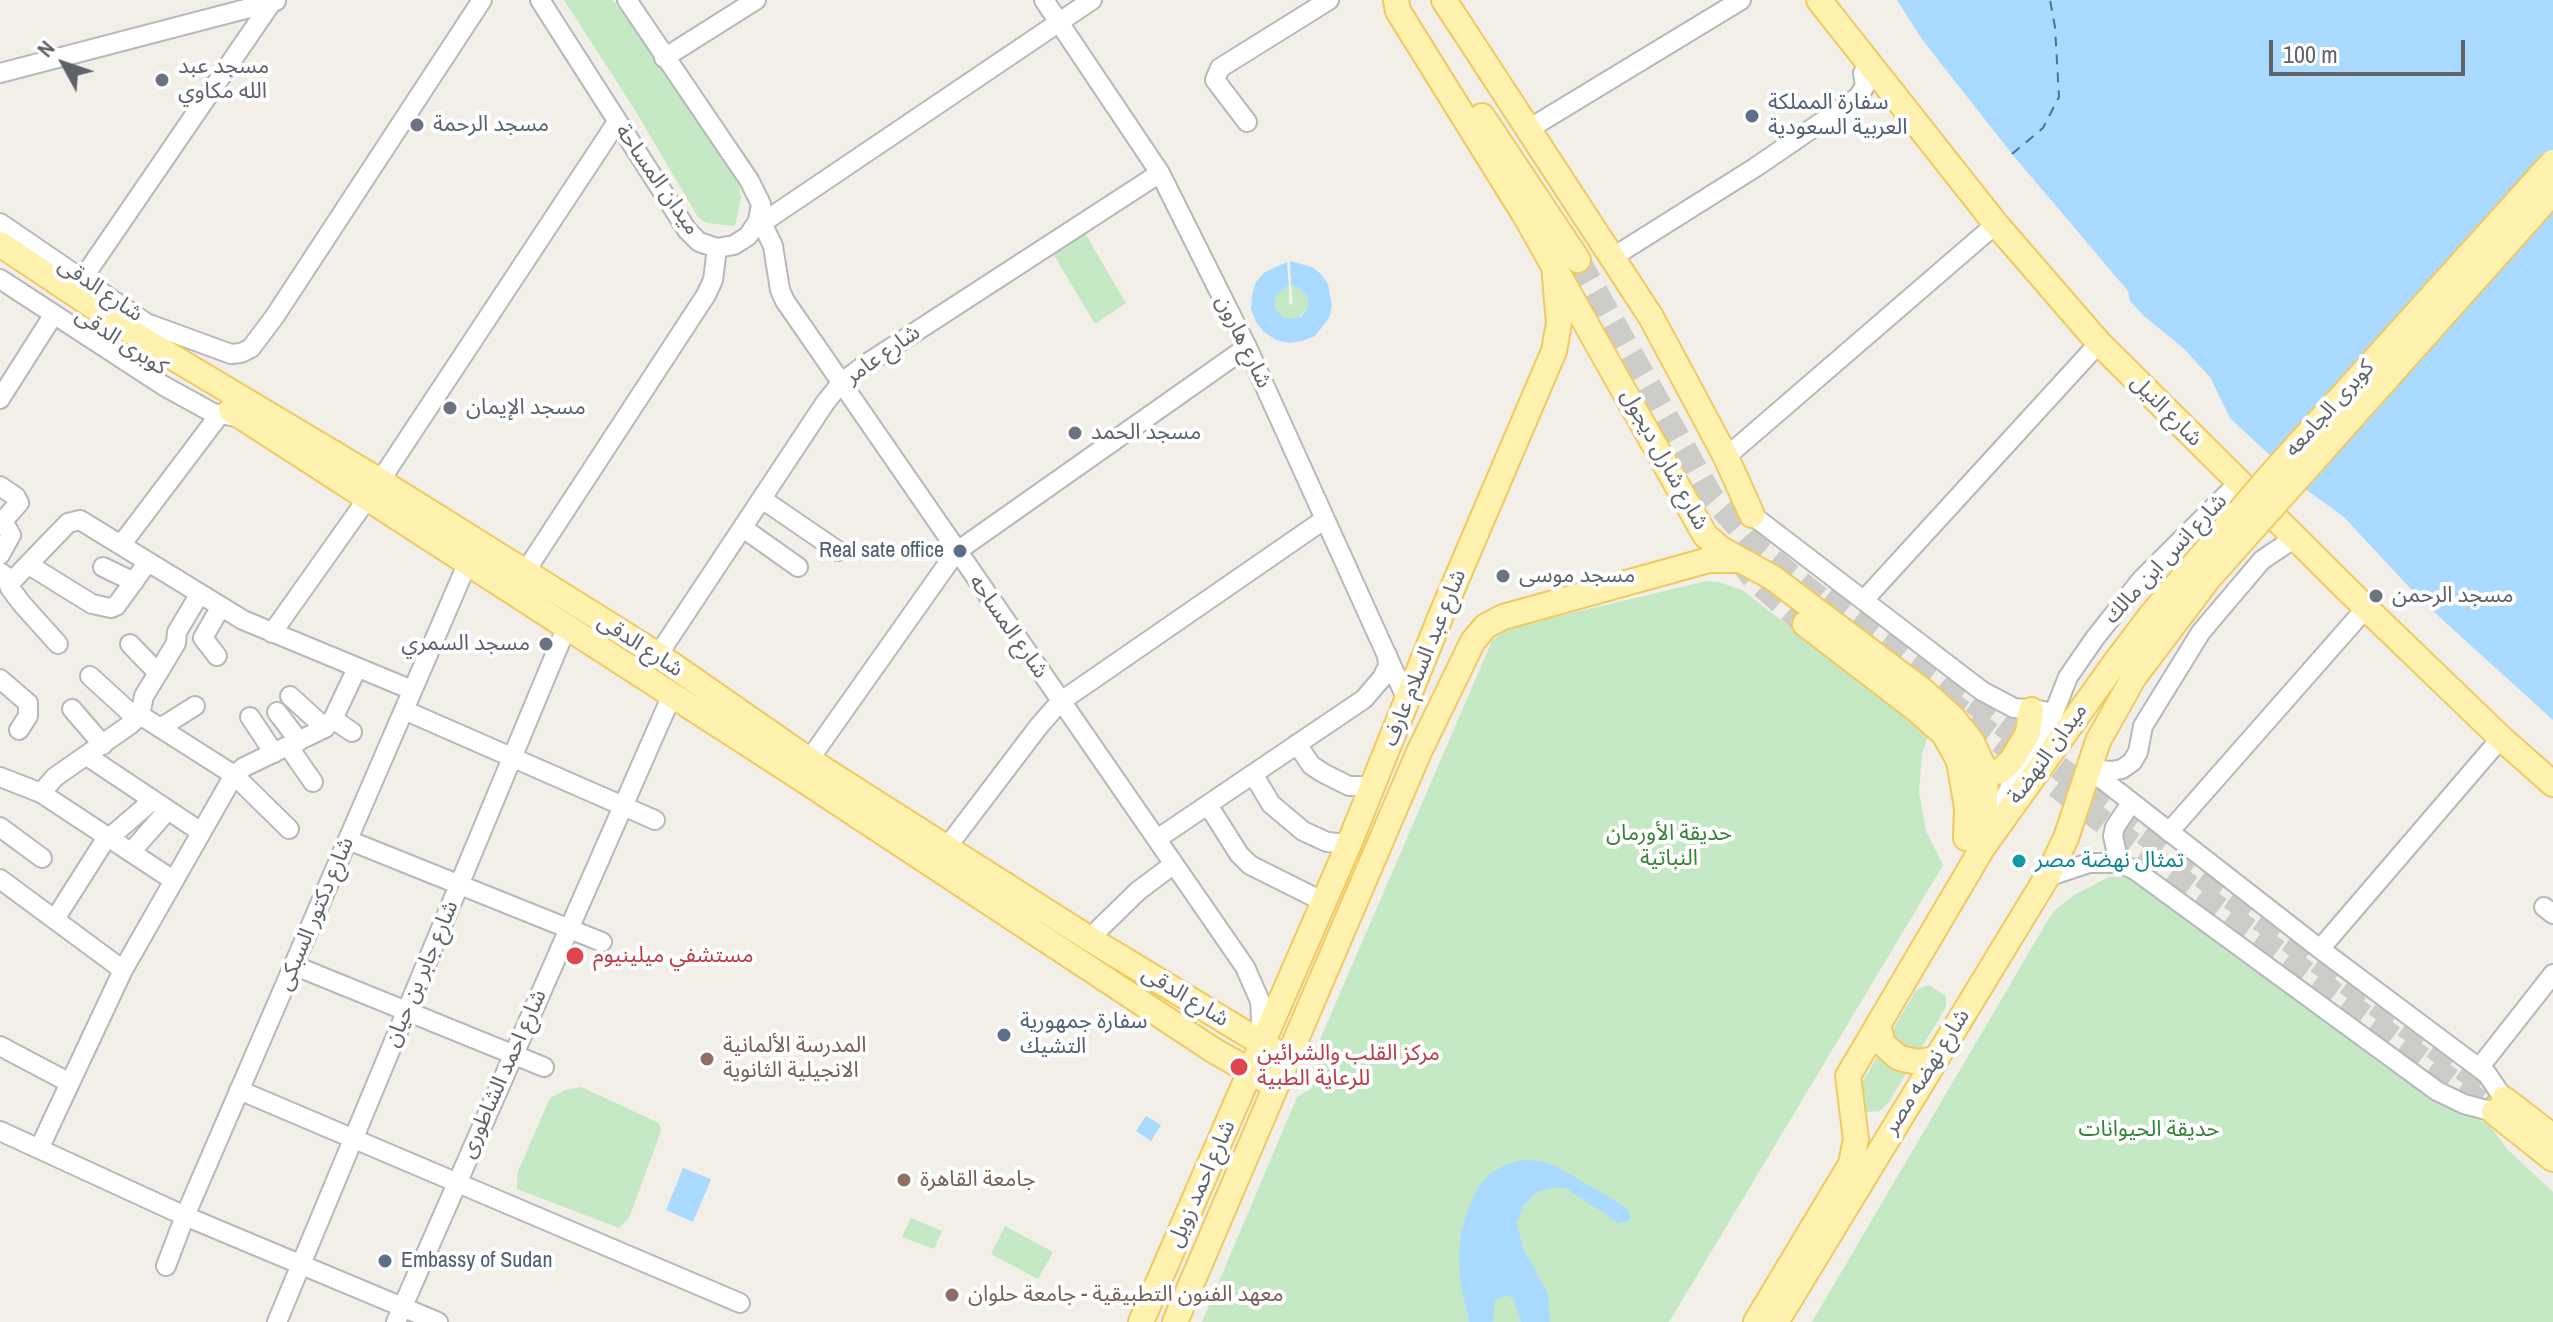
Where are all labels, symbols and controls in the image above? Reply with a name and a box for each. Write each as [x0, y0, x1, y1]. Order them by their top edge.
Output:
north arrow [24, 24, 104, 104]
scale bar [2273, 24, 2469, 74]
text: N [30, 34, 61, 63]
text: 100 m [2283, 38, 2338, 70]
place label: مسجد عبد الله مكاوي [178, 54, 269, 106]
marker: مسجد عبد الله مكاوي [153, 71, 171, 89]
place label: سفارة المملكة العربية السعودية [1768, 90, 1908, 142]
marker: سفارة المملكة العربية السعودية [1743, 107, 1761, 125]
place label: مسجد الرحمة [433, 112, 549, 138]
marker: مسجد الرحمة [408, 116, 426, 134]
street label: ميدان المساحة [609, 120, 705, 240]
street label: شارع الدقى [53, 252, 147, 328]
street label: شارع هارون [1209, 291, 1277, 393]
street label: كوبرى الدقى [70, 302, 172, 382]
street label: شارع عامر [840, 320, 926, 390]
street label: كوبرى الجامعه [2280, 355, 2380, 463]
street label: شارع النيل [2125, 370, 2207, 452]
street label: شارع شارل ديجول [1614, 385, 1714, 535]
place label: مسجد الإيمان [466, 395, 586, 421]
marker: مسجد الإيمان [441, 399, 459, 417]
place label: مسجد الحمد [1091, 420, 1201, 446]
marker: مسجد الحمد [1066, 424, 1084, 442]
street label: شارع انس ابن مالك [2099, 489, 2233, 629]
place label: Real sate office [819, 538, 944, 564]
marker: Real sate office [951, 542, 969, 560]
place label: مسجد موسى [1519, 563, 1635, 589]
street label: شارع عبد السلام عارف [1378, 566, 1472, 750]
marker: مسجد موسى [1494, 567, 1512, 585]
street label: شارع المساحه [963, 570, 1053, 684]
place label: مسجد الرحمن [2392, 583, 2514, 609]
marker: مسجد الرحمن [2367, 587, 2385, 605]
street label: شارع الدقى [592, 609, 688, 683]
place label: مسجد السمري [401, 631, 530, 657]
marker: مسجد السمري [537, 635, 555, 653]
street label: ميدان النهضة [2003, 699, 2093, 809]
park label: حديقة الأورمان النباتية [1606, 821, 1732, 872]
street label: شارع دكتور السبكى [272, 833, 360, 995]
place label: تمثال نهضة مصر [2035, 848, 2184, 874]
marker: تمثال نهضة مصر [2010, 852, 2028, 870]
street label: شارع جابر بن حيان [379, 897, 465, 1051]
place label: مستشفي ميلينيوم [593, 943, 754, 969]
marker: مستشفي ميلينيوم [564, 945, 586, 967]
street label: شارع الدقى [1137, 961, 1233, 1033]
street label: شارع احمد الشاطورى [455, 986, 553, 1162]
street label: شارع نهضه مصر [1878, 1005, 1976, 1139]
place label: سفارة جمهورية التشيك [1020, 1009, 1148, 1060]
marker: سفارة جمهورية التشيك [995, 1026, 1013, 1044]
place label: المدرسة الألمانية الانجيلية الثانوية [723, 1033, 866, 1084]
place label: مركز القلب والشرائين للرعاية الطبية [1257, 1041, 1440, 1092]
marker: المدرسة الألمانية الانجيلية الثانوية [698, 1050, 716, 1068]
marker: مركز القلب والشرائين للرعاية الطبية [1228, 1056, 1250, 1078]
street label: شارع احمد زويل [1162, 1116, 1242, 1252]
park label: حديقة الحيوانات [2079, 1117, 2219, 1143]
place label: جامعة القاهرة [920, 1167, 1036, 1193]
marker: جامعة القاهرة [895, 1171, 913, 1189]
place label: Embassy of Sudan [401, 1248, 552, 1274]
marker: Embassy of Sudan [376, 1252, 394, 1270]
place label: معهد الفنون التطبيقية - جامعة حلوان [968, 1282, 1283, 1308]
marker: معهد الفنون التطبيقية - جامعة حلوان [943, 1286, 961, 1304]

